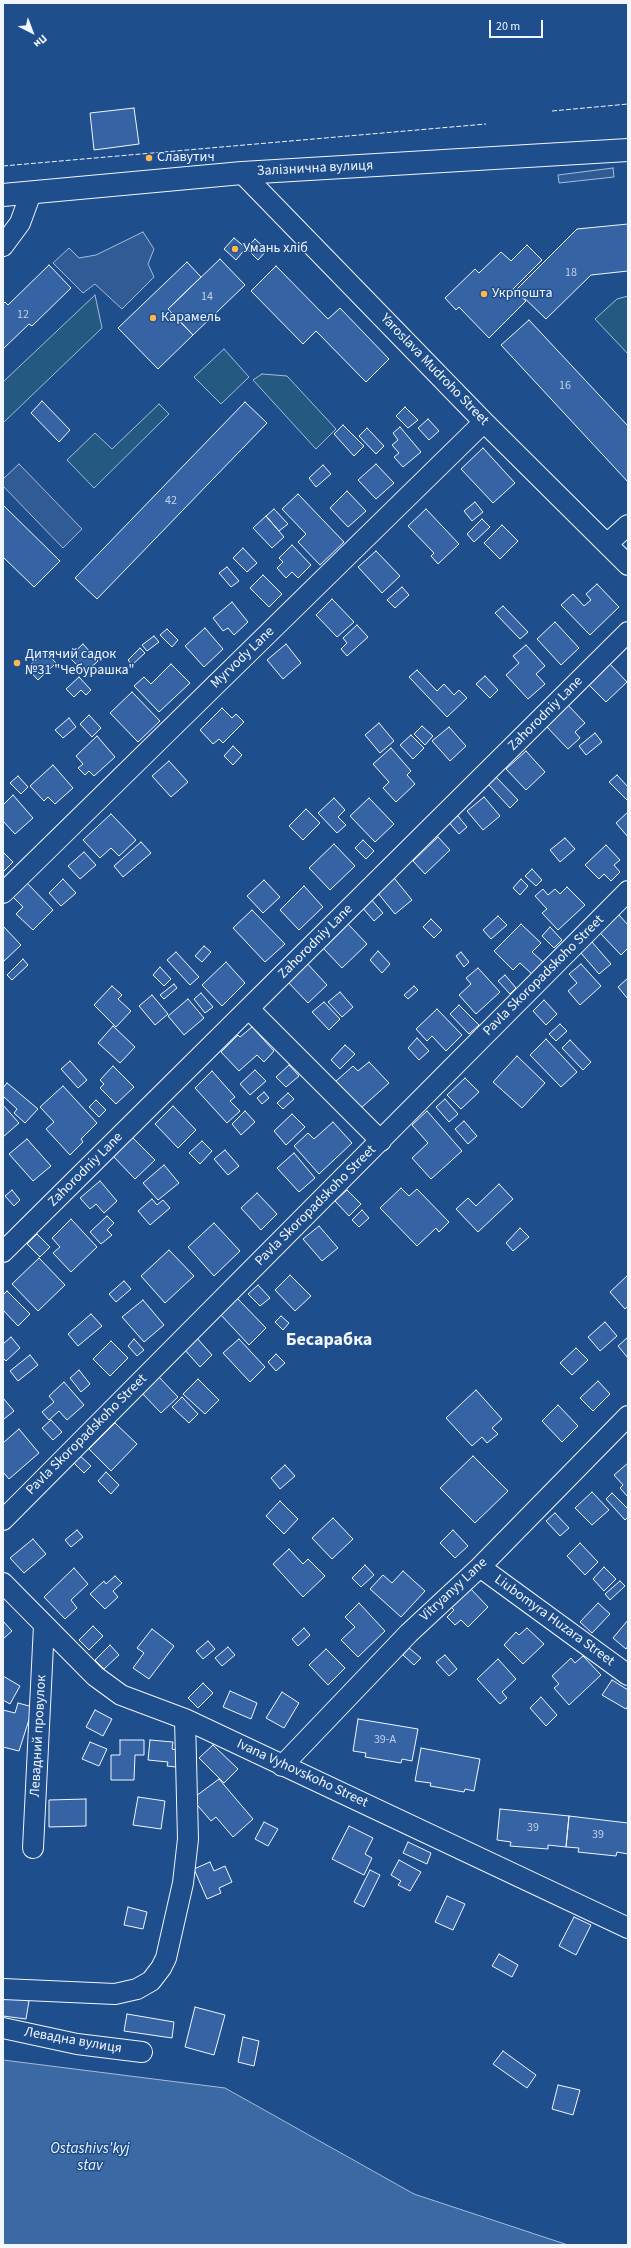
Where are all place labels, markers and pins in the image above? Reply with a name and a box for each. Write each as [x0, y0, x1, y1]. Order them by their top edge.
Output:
place label: Славутич [157, 150, 215, 166]
marker: Славутич [144, 153, 154, 163]
place label: Умань хліб [243, 241, 308, 257]
marker: Умань хліб [230, 244, 240, 254]
place label: Укрпошта [492, 286, 552, 302]
marker: Укрпошта [479, 289, 489, 299]
place label: Карамель [161, 310, 221, 326]
marker: Карамель [148, 313, 158, 323]
place label: Дитячий садок №31 "Чебурашка" [25, 647, 134, 680]
marker: Дитячий садок №31 "Чебурашка" [12, 658, 22, 668]

